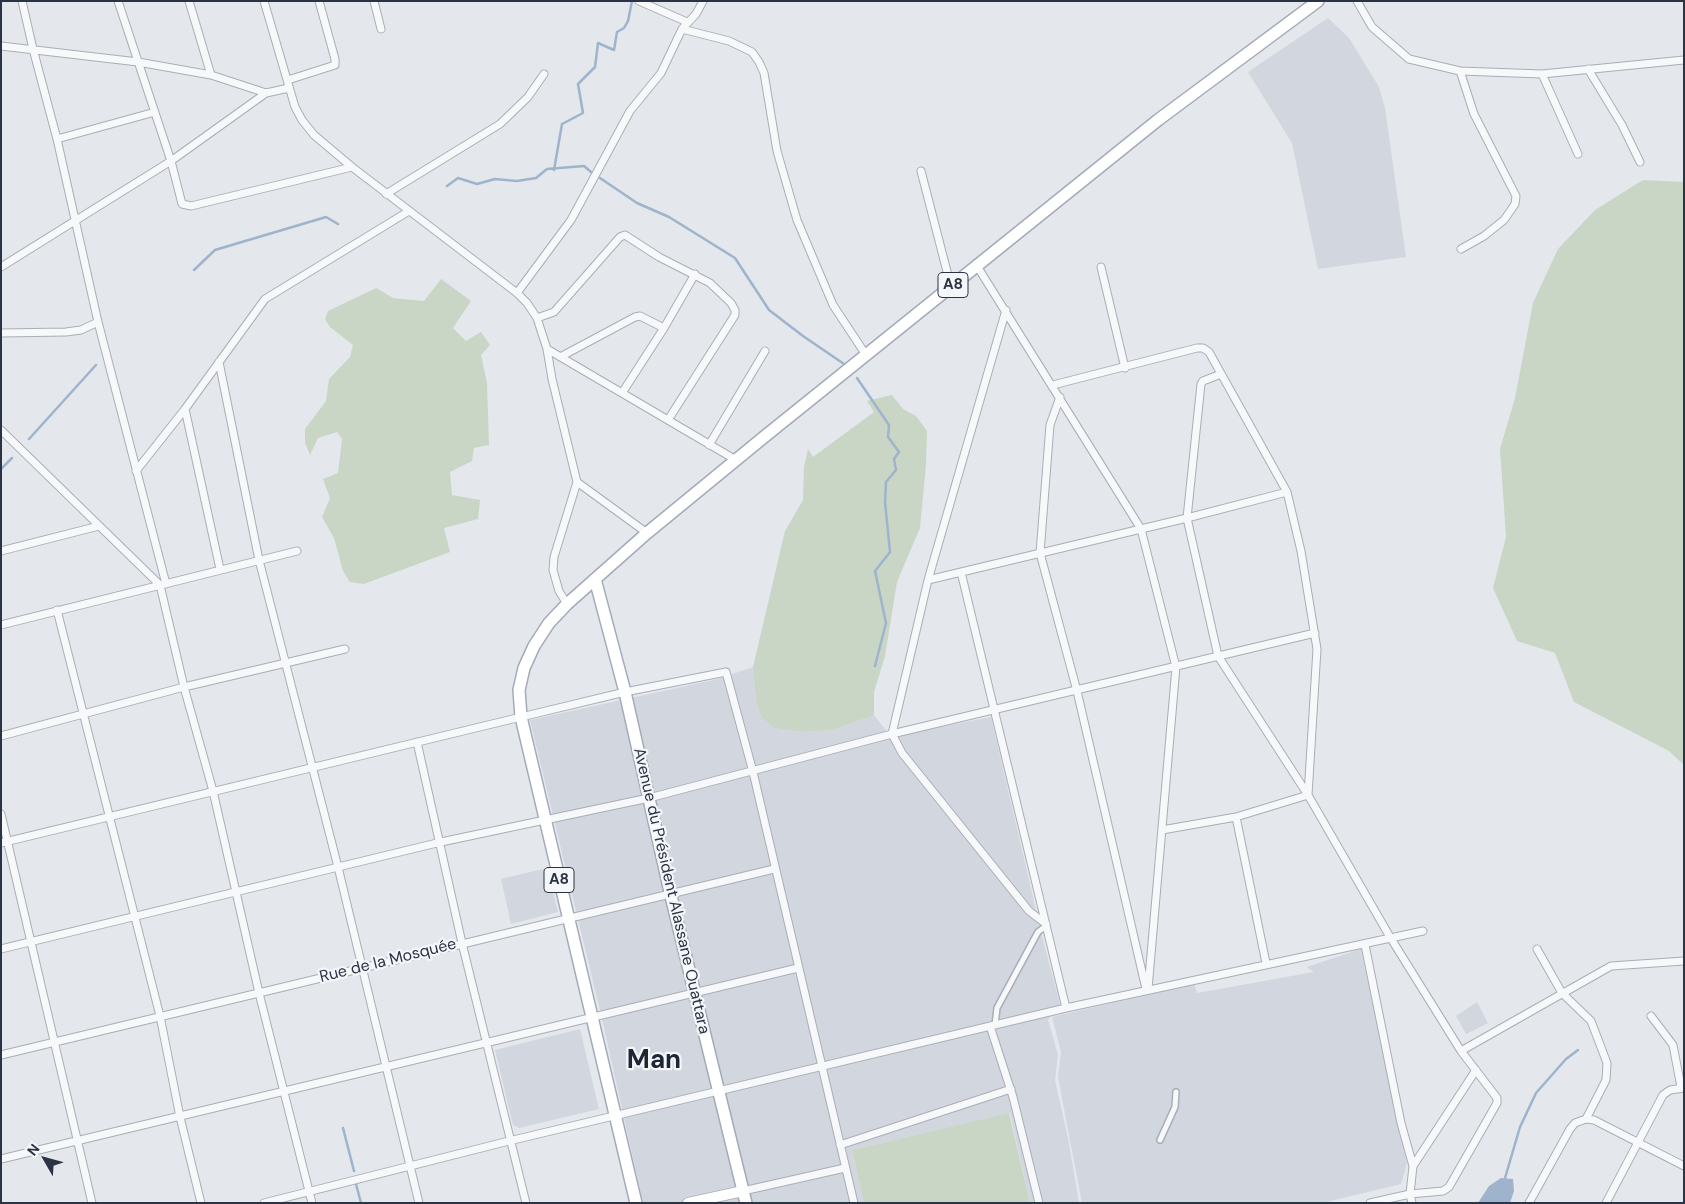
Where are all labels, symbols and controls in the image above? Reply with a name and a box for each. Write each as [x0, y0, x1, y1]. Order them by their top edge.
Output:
road number: A8 [938, 272, 968, 298]
street label: Avenue du Président Alassane Ouattara [629, 746, 713, 1036]
road number: A8 [544, 868, 574, 892]
street label: Rue de la Mosquée [318, 935, 458, 987]
district label: Man [627, 1045, 681, 1077]
north arrow [20, 1134, 70, 1184]
text: N [23, 1140, 43, 1159]

